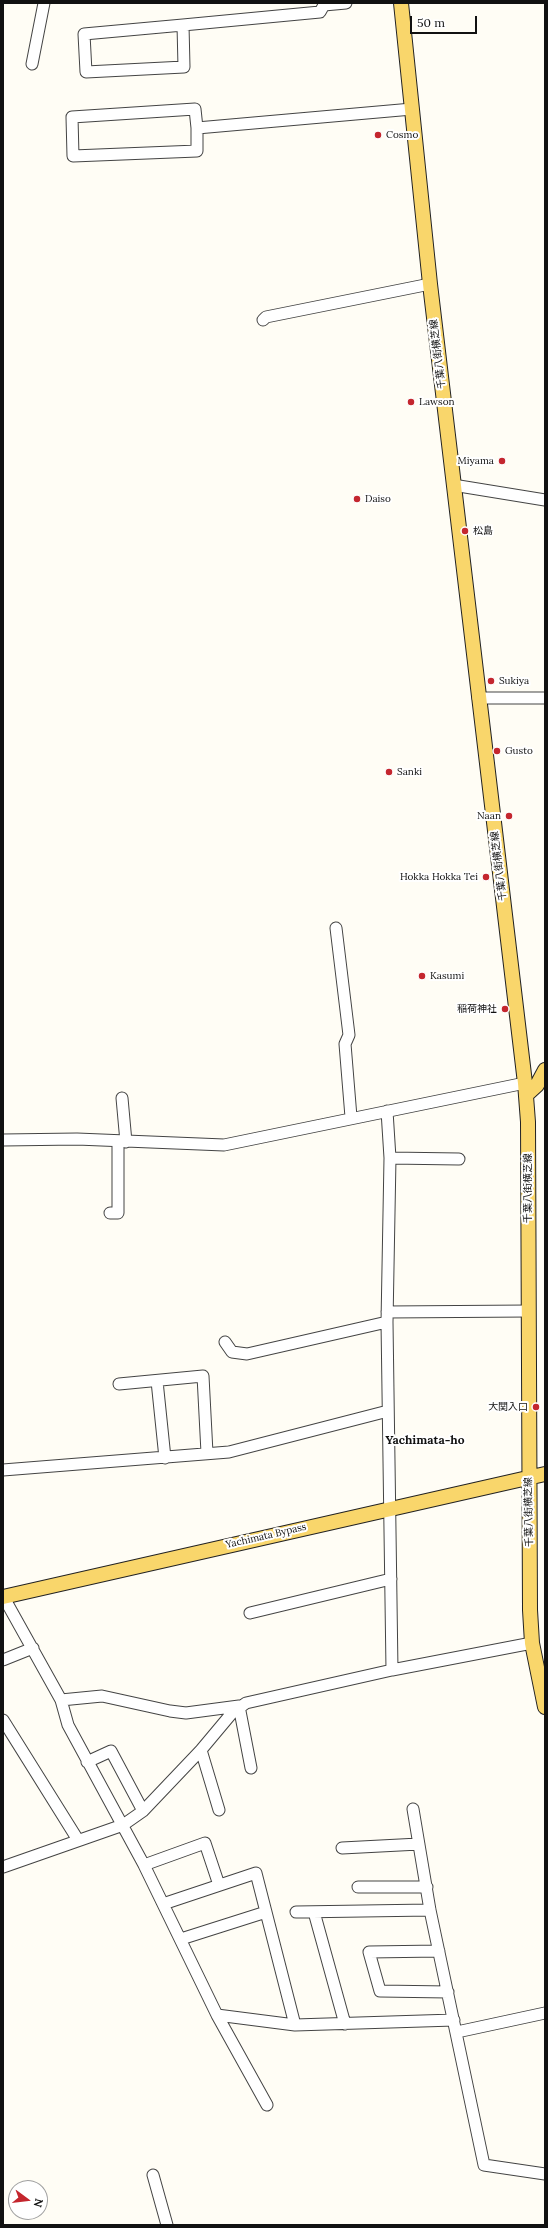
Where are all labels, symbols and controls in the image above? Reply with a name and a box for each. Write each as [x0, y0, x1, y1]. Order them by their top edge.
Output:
scale bar [412, 8, 479, 34]
text: 50 m [417, 15, 445, 30]
place label: Cosmo [386, 129, 418, 141]
marker: Cosmo [373, 130, 383, 140]
street label: 千葉八街横芝線 [428, 319, 448, 389]
place label: Lawson [419, 396, 455, 408]
marker: Lawson [406, 397, 416, 407]
place label: Miyama [458, 455, 494, 467]
marker: Miyama [497, 456, 507, 466]
place label: Daiso [365, 493, 391, 505]
marker: Daiso [352, 494, 362, 504]
place label: 松島 [473, 525, 493, 537]
marker: 松島 [460, 526, 470, 536]
place label: Sukiya [499, 675, 529, 687]
marker: Sukiya [486, 676, 496, 686]
place label: Gusto [505, 745, 533, 757]
marker: Gusto [492, 746, 502, 756]
place label: Sanki [397, 766, 422, 778]
marker: Sanki [384, 767, 394, 777]
place label: Naan [477, 810, 501, 822]
marker: Naan [504, 811, 514, 821]
street label: 千葉八街横芝線 [489, 831, 509, 901]
place label: Hokka Hokka Tei [400, 871, 478, 883]
marker: Hokka Hokka Tei [481, 872, 491, 882]
place label: Kasumi [430, 970, 464, 982]
marker: Kasumi [417, 971, 427, 981]
place label: 稲荷神社 [457, 1003, 497, 1015]
marker: 稲荷神社 [500, 1004, 510, 1014]
street label: 千葉八街横芝線 [522, 1153, 534, 1223]
place label: 大関入口 [488, 1401, 528, 1413]
marker: 大関入口 [531, 1402, 541, 1412]
district label: Yachimata-ho [385, 1434, 465, 1448]
street label: 千葉八街横芝線 [522, 1477, 536, 1547]
street label: Yachimata Bypass [224, 1521, 308, 1551]
north arrow [8, 2180, 48, 2220]
text: N [31, 2197, 46, 2209]

